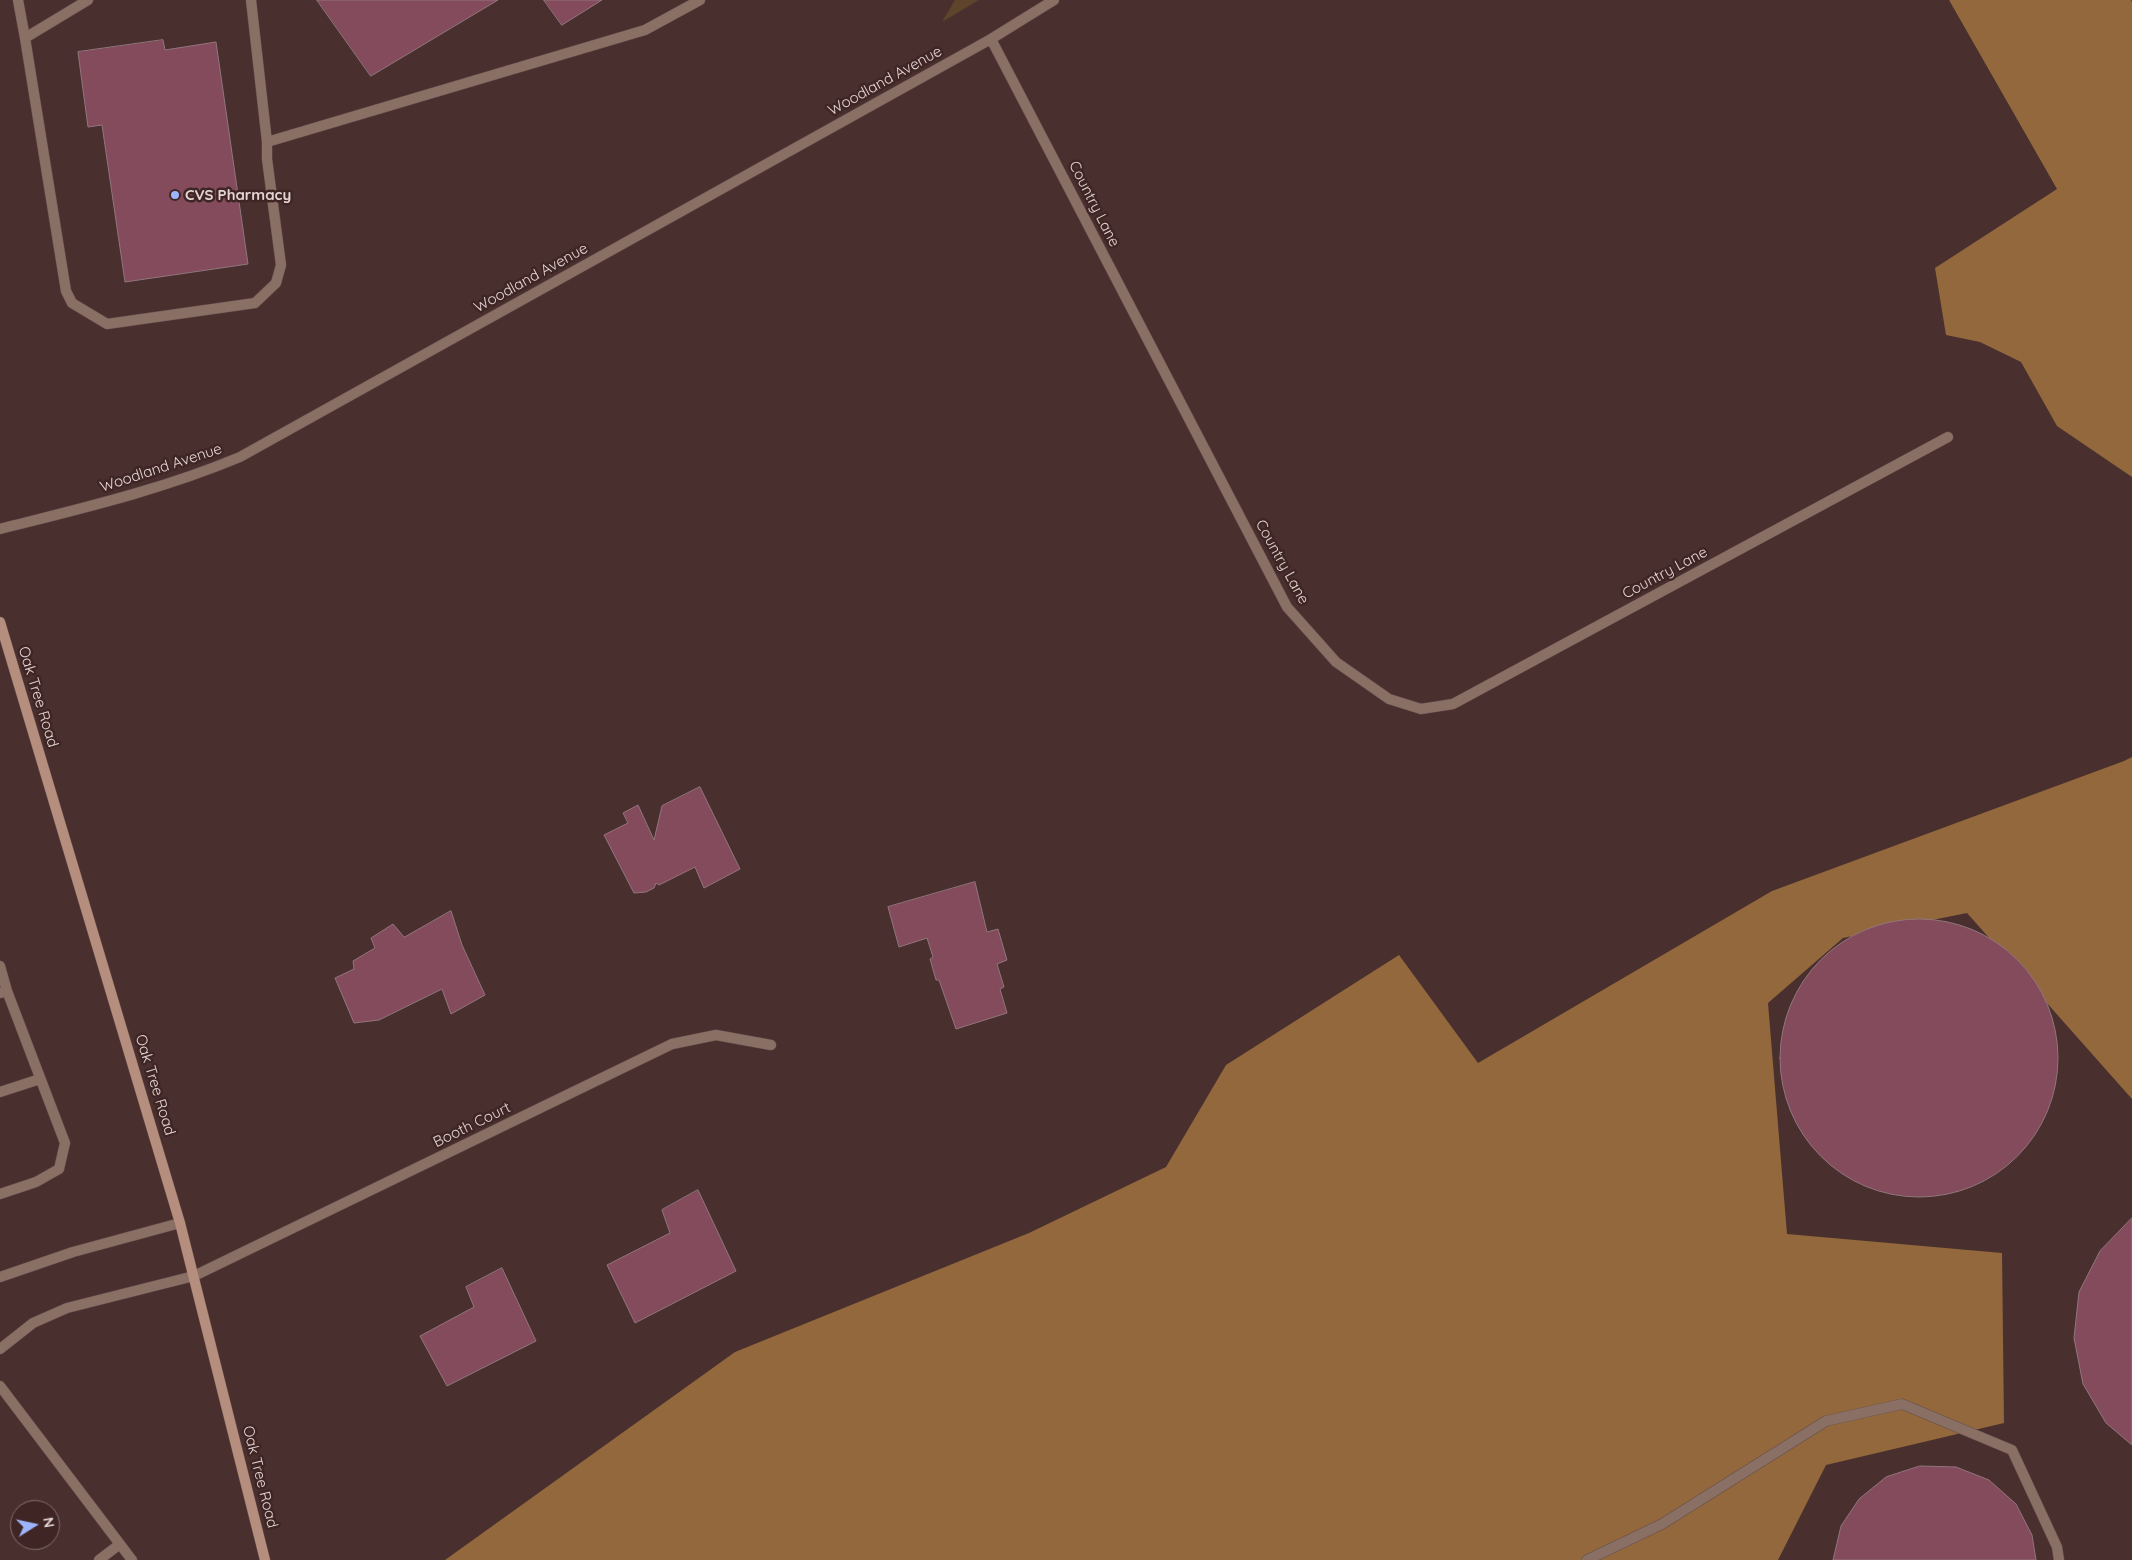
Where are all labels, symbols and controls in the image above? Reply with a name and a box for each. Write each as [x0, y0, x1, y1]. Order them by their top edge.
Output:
street label: Woodland Avenue [825, 42, 945, 120]
street label: Country Lane [1065, 158, 1123, 250]
place label: CVS Pharmacy [185, 186, 291, 204]
marker: CVS Pharmacy [169, 189, 181, 201]
street label: Woodland Avenue [471, 239, 591, 317]
street label: Woodland Avenue [98, 440, 224, 496]
street label: Country Lane [1251, 517, 1313, 607]
street label: Country Lane [1619, 543, 1711, 603]
street label: Oak Tree Road [14, 644, 62, 750]
street label: Oak Tree Road [131, 1032, 179, 1138]
street label: Booth Court [430, 1099, 514, 1151]
street label: Oak Tree Road [239, 1424, 281, 1530]
north arrow [10, 1500, 60, 1550]
text: N [39, 1516, 59, 1529]

